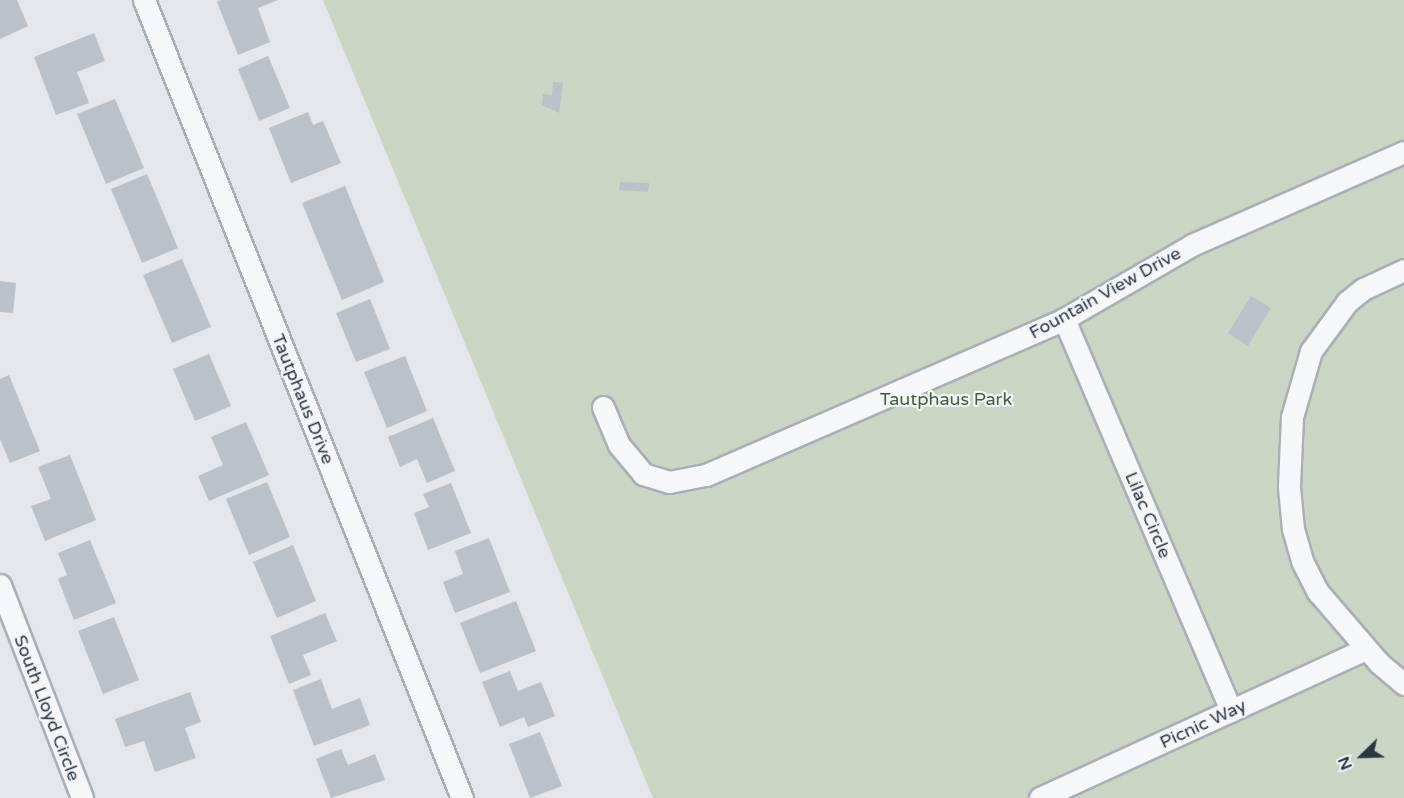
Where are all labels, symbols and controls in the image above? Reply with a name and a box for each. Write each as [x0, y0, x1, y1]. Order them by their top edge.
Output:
street label: Fountain View Drive [1025, 242, 1185, 344]
street label: Tautphaus Drive [267, 331, 339, 467]
park label: Tautphaus Park [880, 388, 1012, 410]
street label: Lilac Circle [1120, 469, 1176, 561]
street label: South Lloyd Circle [9, 632, 85, 784]
street label: Picnic Way [1156, 695, 1250, 753]
north arrow [1332, 726, 1392, 786]
text: N [1334, 753, 1357, 773]

